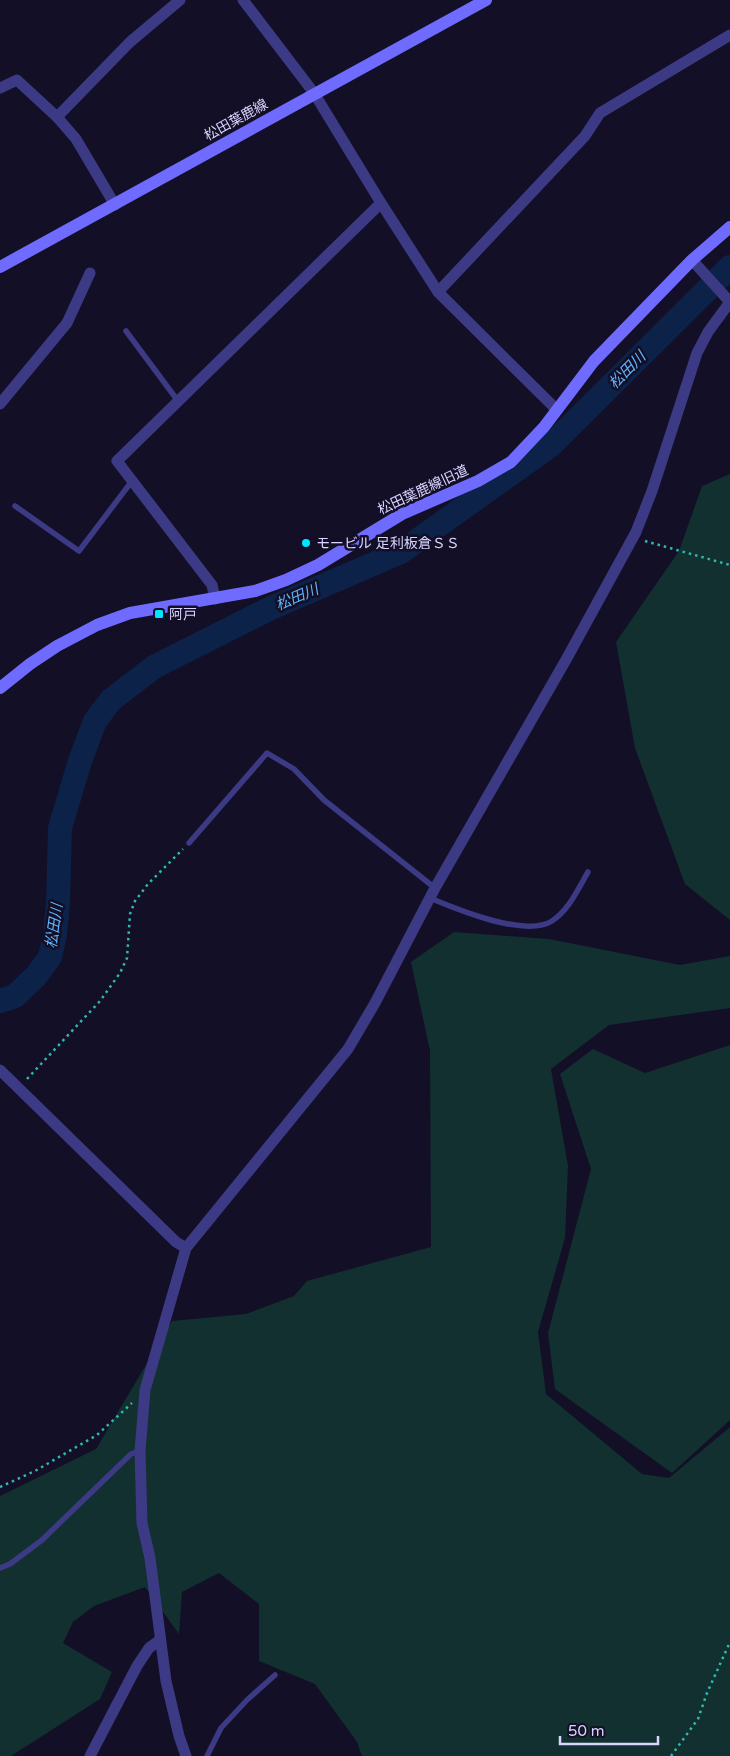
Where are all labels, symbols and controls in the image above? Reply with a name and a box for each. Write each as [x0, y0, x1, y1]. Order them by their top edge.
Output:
street label: 松田葉鹿線 [201, 96, 271, 144]
water label: 松田川 [605, 346, 651, 392]
street label: 松田葉鹿線旧道 [375, 462, 471, 518]
place label: モービル 足利板倉ＳＳ [316, 535, 460, 552]
marker: モービル 足利板倉ＳＳ [300, 537, 312, 549]
water label: 松田川 [273, 579, 323, 614]
place label: 阿戸 [169, 606, 197, 623]
marker: 阿戸 [153, 608, 165, 620]
water label: 松田川 [42, 900, 66, 950]
scale bar [560, 1714, 658, 1746]
text: 50 m [568, 1722, 605, 1740]

